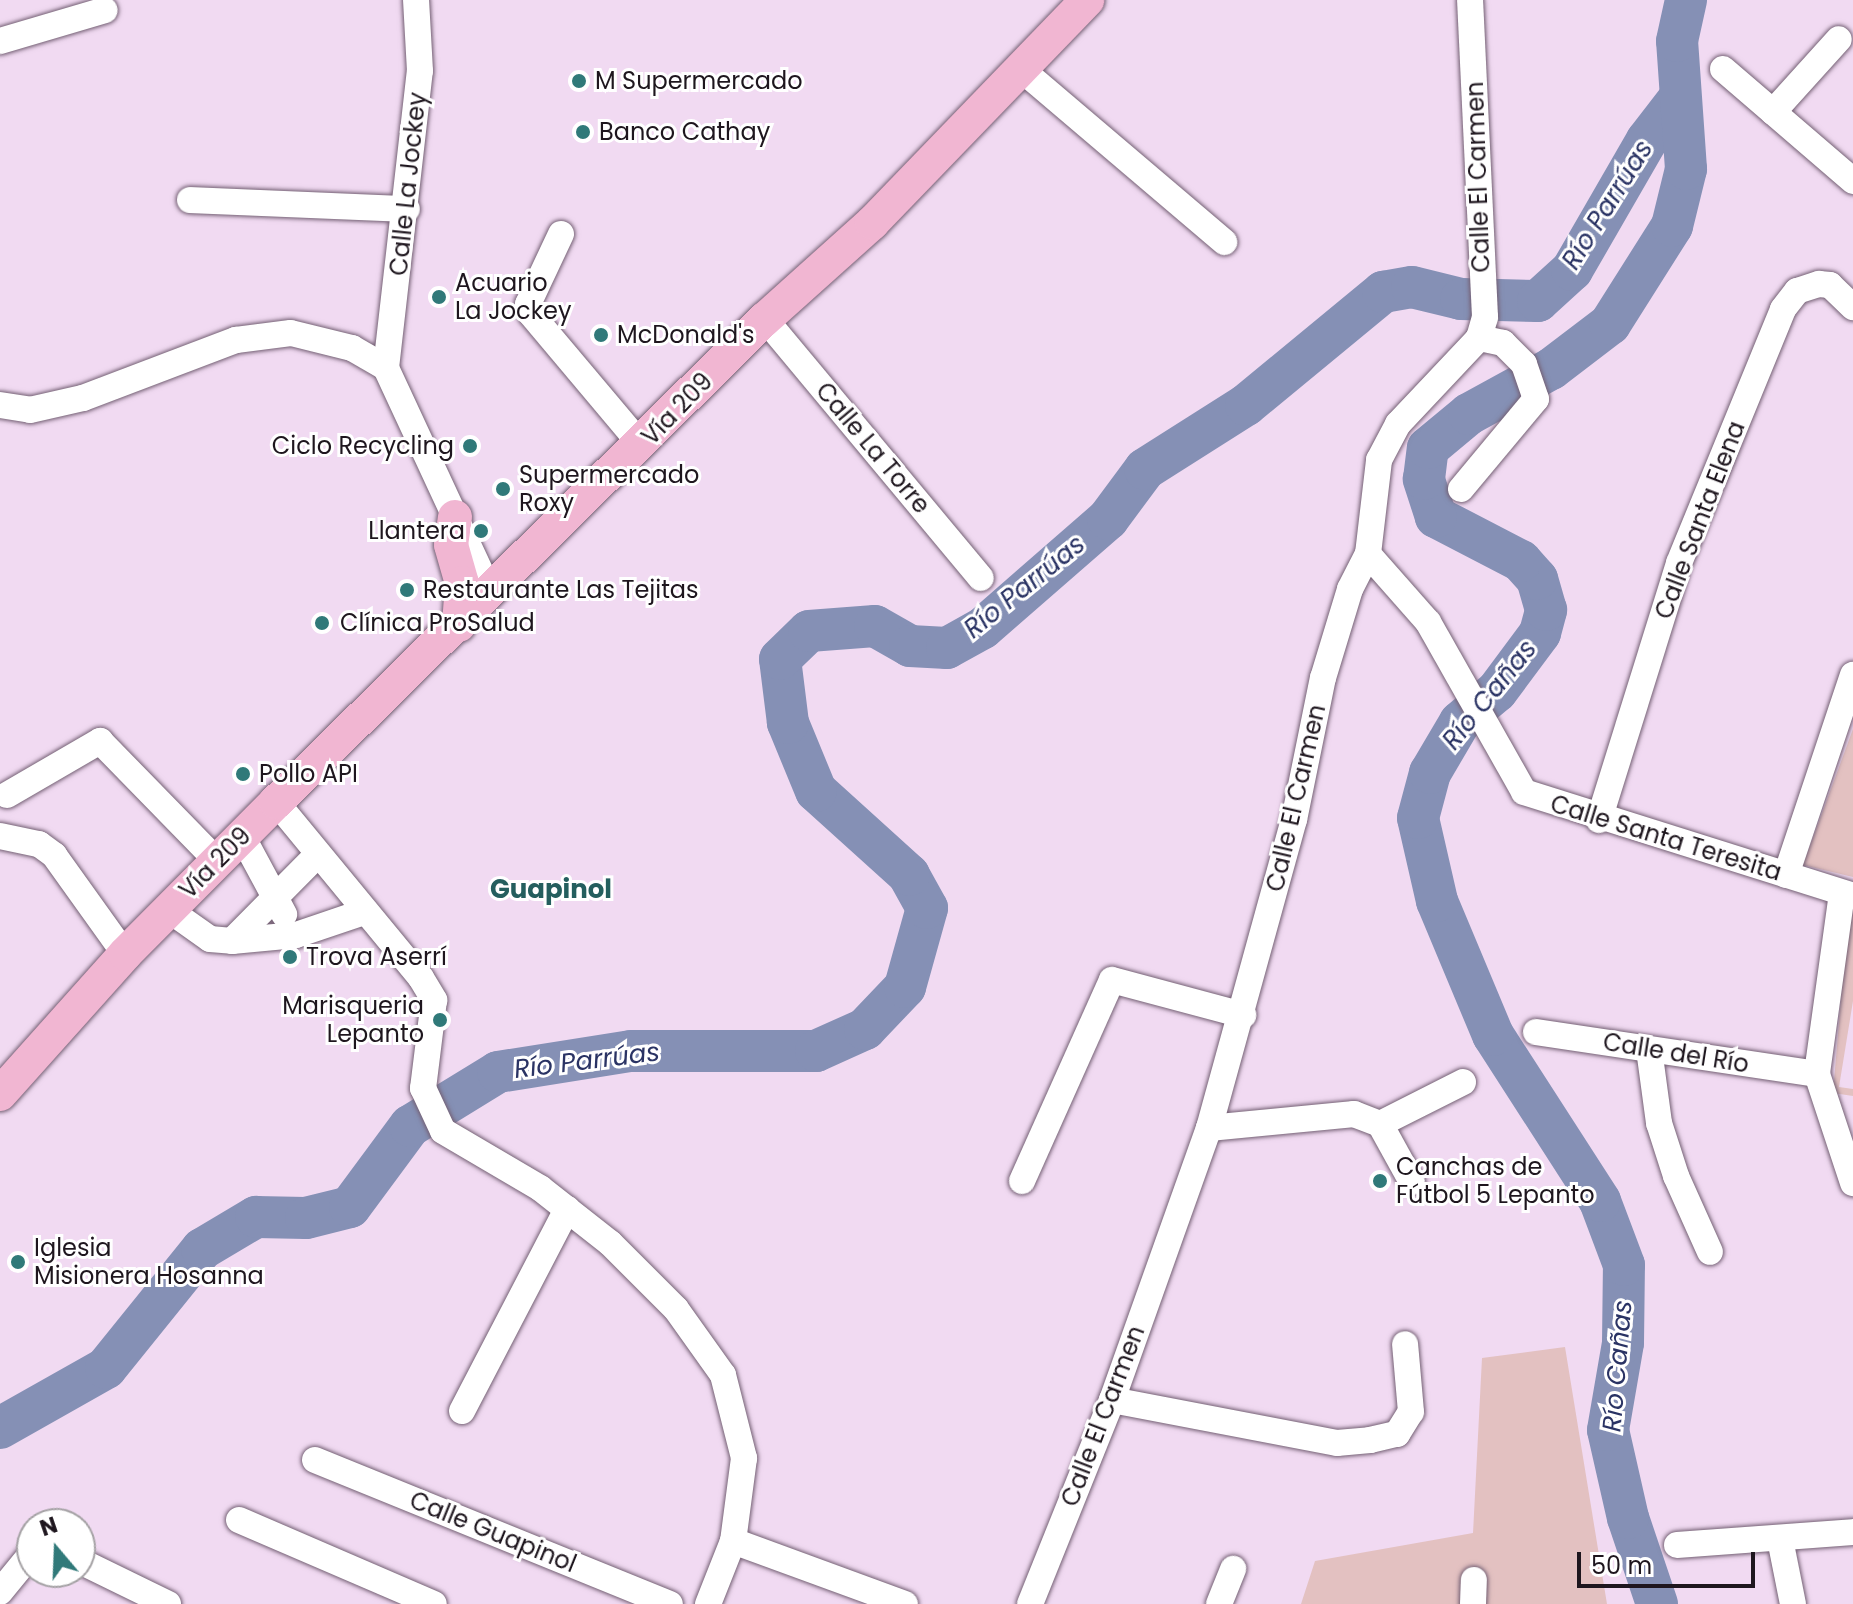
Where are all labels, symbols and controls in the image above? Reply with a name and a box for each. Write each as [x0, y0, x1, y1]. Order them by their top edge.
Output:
place label: M Supermercado [595, 67, 803, 95]
marker: M Supermercado [570, 72, 588, 90]
street label: Calle El Carmen [1460, 81, 1496, 273]
street label: Calle La Jockey [384, 91, 432, 277]
place label: Banco Cathay [599, 118, 770, 146]
marker: Banco Cathay [574, 123, 592, 141]
water label: Río Parrúas [1556, 135, 1660, 275]
place label: Acuario La Jockey [455, 269, 571, 325]
marker: Acuario La Jockey [430, 288, 448, 306]
place label: McDonald's [617, 321, 755, 349]
marker: McDonald's [592, 326, 610, 344]
street label: Vía 209 [636, 367, 718, 451]
street label: Calle La Torre [810, 377, 936, 519]
street label: Calle Santa Elena [1649, 417, 1751, 623]
place label: Ciclo Recycling [272, 432, 454, 460]
marker: Ciclo Recycling [461, 437, 479, 455]
place label: Supermercado Roxy [519, 461, 699, 517]
marker: Supermercado Roxy [494, 480, 512, 498]
place label: Llantera [368, 517, 465, 545]
marker: Llantera [472, 522, 490, 540]
water label: Río Parrúas [958, 529, 1092, 645]
place label: Restaurante Las Tejitas [423, 576, 699, 604]
marker: Restaurante Las Tejitas [398, 581, 416, 599]
place label: Clínica ProSalud [340, 609, 535, 637]
marker: Clínica ProSalud [311, 612, 333, 634]
water label: Río Cañas [1436, 634, 1544, 756]
street label: Calle El Carmen [1260, 702, 1332, 894]
place label: Pollo API [259, 760, 358, 788]
marker: Pollo API [234, 765, 252, 783]
street label: Calle Santa Teresita [1547, 789, 1785, 887]
street label: Vía 209 [173, 821, 257, 905]
district label: Guapinol [490, 874, 612, 906]
place label: Trova Aserrí [306, 943, 447, 971]
marker: Trova Aserrí [281, 948, 299, 966]
place label: Marisqueria Lepanto [282, 992, 424, 1048]
marker: Marisqueria Lepanto [431, 1011, 449, 1029]
street label: Calle del Río [1601, 1027, 1751, 1079]
water label: Río Parrúas [512, 1037, 662, 1085]
place label: Canchas de Fútbol 5 Lepanto [1396, 1153, 1595, 1209]
marker: Canchas de Fútbol 5 Lepanto [1371, 1172, 1389, 1190]
place label: Iglesia Misionera Hosanna [34, 1234, 264, 1290]
marker: Iglesia Misionera Hosanna [9, 1253, 27, 1271]
water label: Río Cañas [1597, 1299, 1639, 1433]
street label: Calle El Carmen [1055, 1322, 1151, 1510]
street label: Calle Guapinol [406, 1486, 580, 1578]
north arrow [16, 1508, 96, 1588]
text: N [36, 1509, 62, 1544]
scale bar [1581, 1536, 1759, 1586]
text: 50 m [1591, 1549, 1652, 1582]

